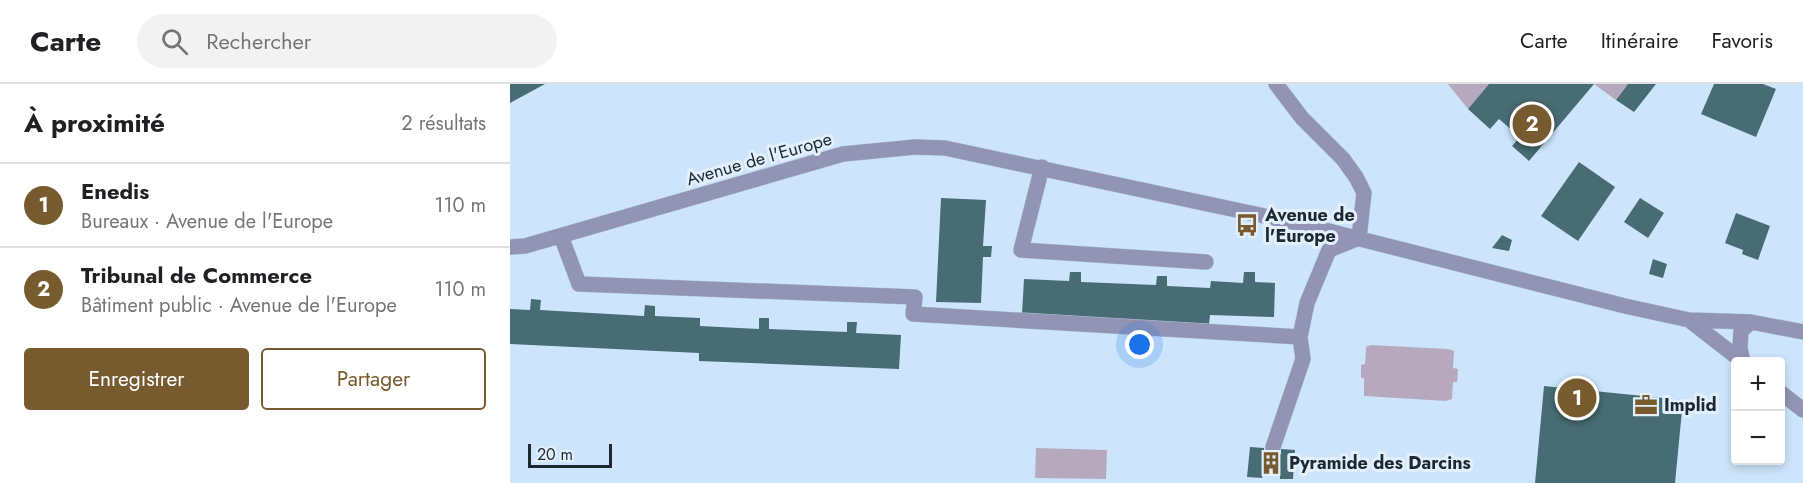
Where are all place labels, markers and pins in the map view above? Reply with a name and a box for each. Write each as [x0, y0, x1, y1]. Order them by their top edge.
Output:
pin: 2 [1512, 102, 1552, 147]
place label: Avenue de l'Europe [1264, 202, 1355, 249]
bus stop icon: Avenue de l'Europe [1234, 212, 1260, 238]
pin: 1 [1558, 376, 1596, 420]
office icon: Implid [1633, 392, 1659, 418]
place label: Implid [1664, 392, 1717, 418]
building icon: Pyramide des Darcins [1258, 450, 1284, 476]
place label: Pyramide des Darcins [1289, 450, 1471, 476]

